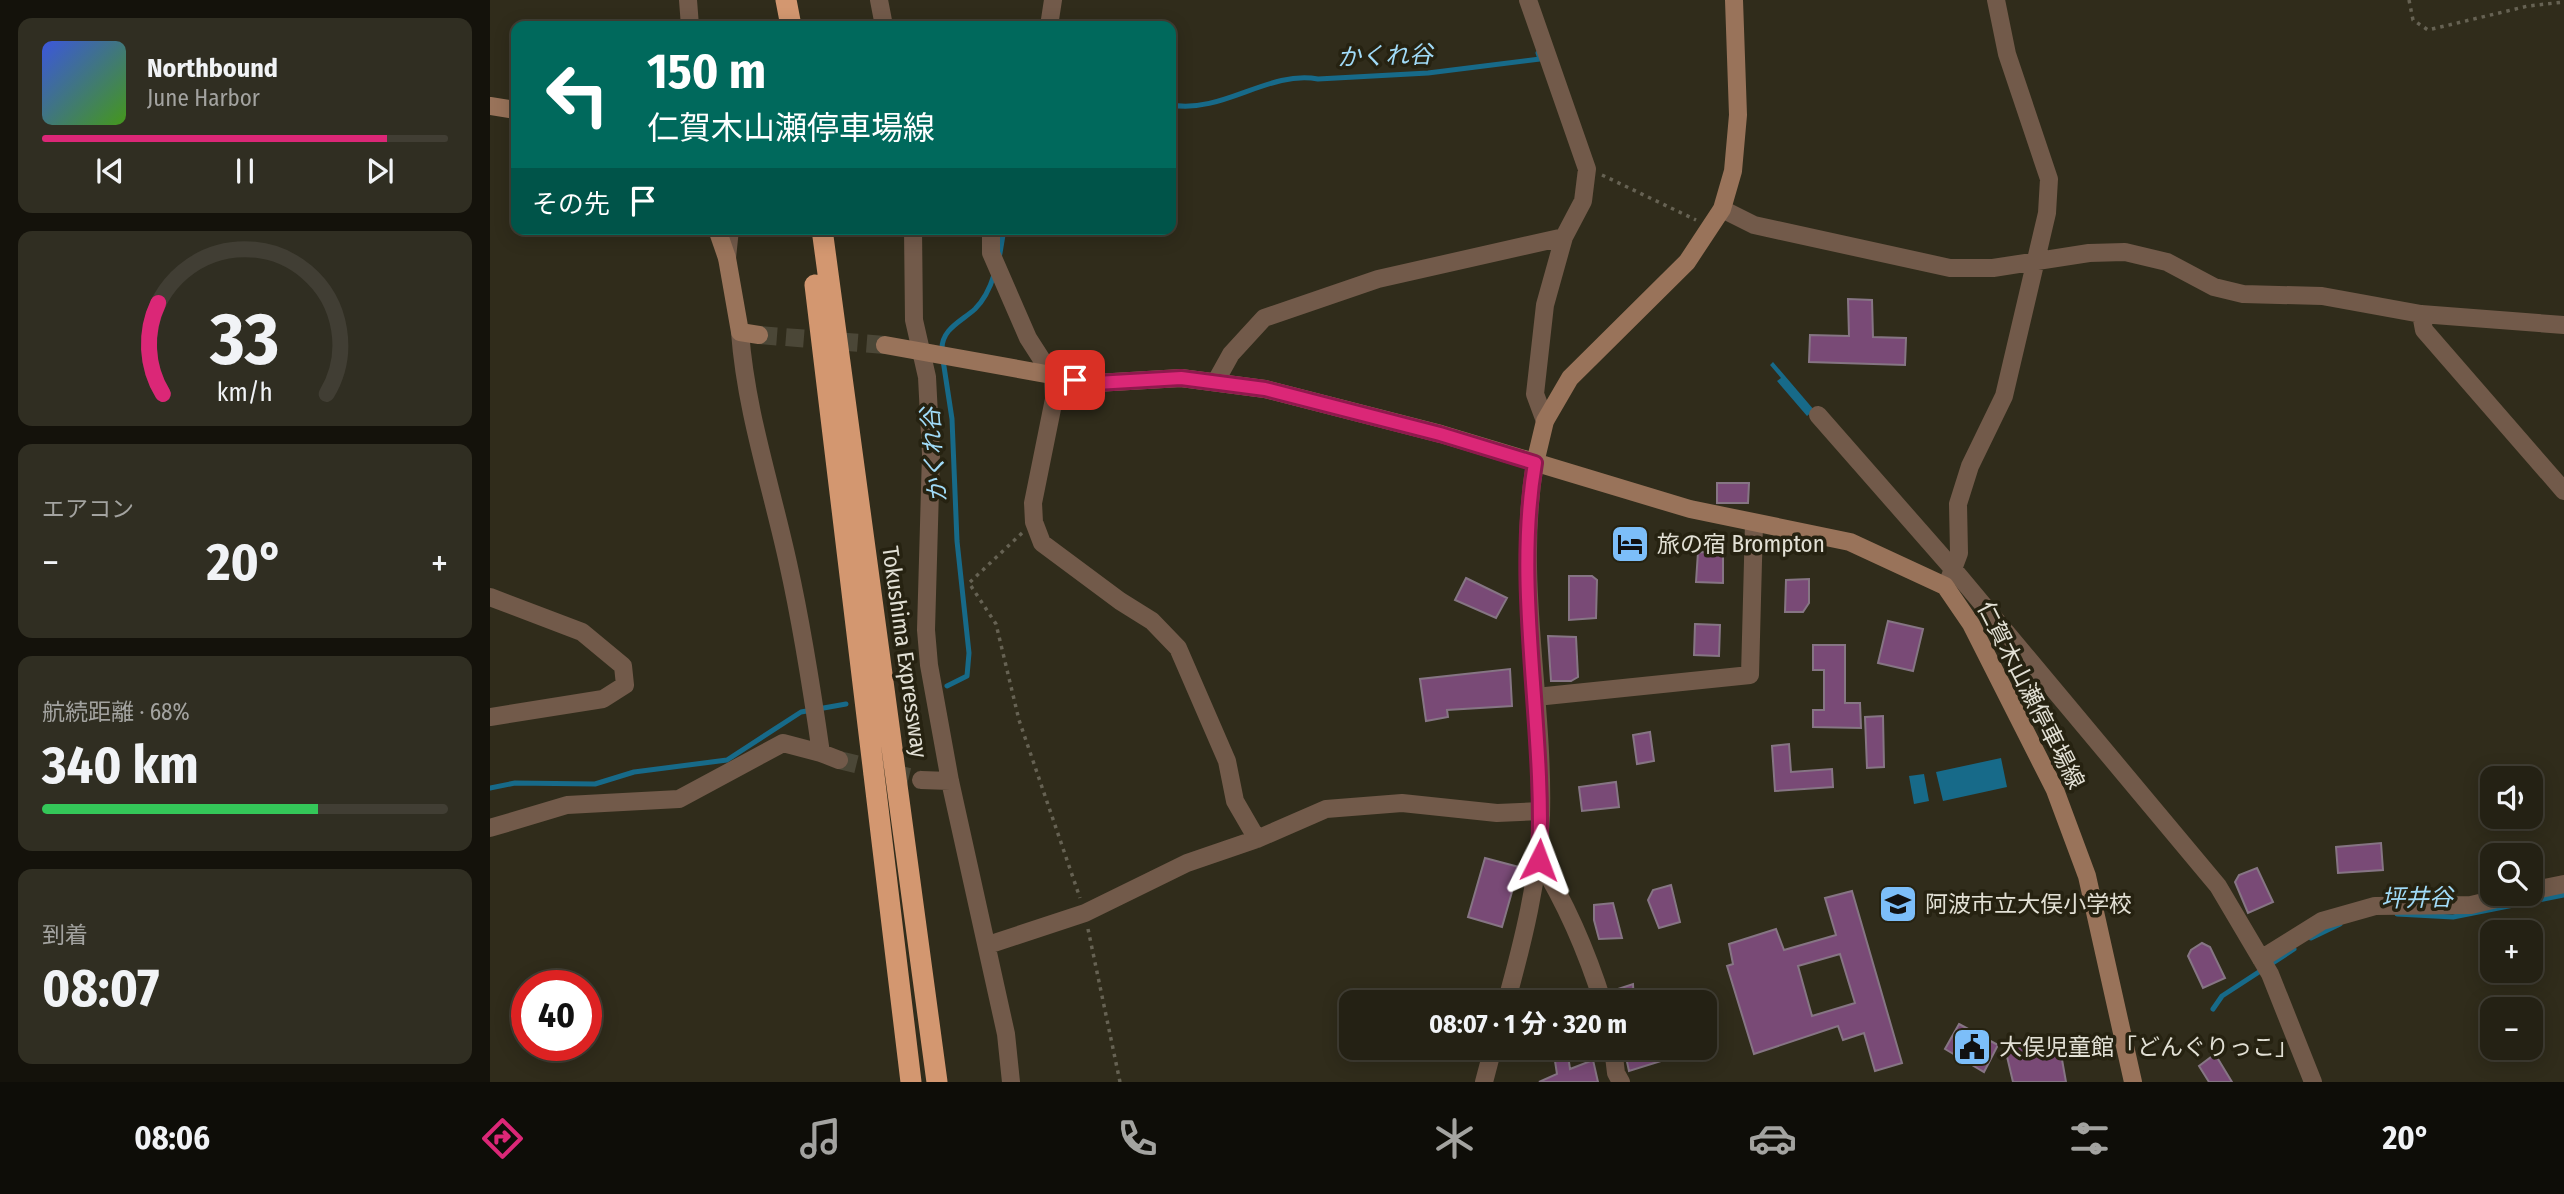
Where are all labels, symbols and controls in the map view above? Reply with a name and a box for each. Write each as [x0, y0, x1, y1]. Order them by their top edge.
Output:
water label: かくれ谷 [1337, 40, 1435, 72]
text: 150 m [647, 42, 766, 101]
icon: left [532, 49, 623, 140]
text: Northbound [147, 53, 278, 84]
text: June Harbor [147, 84, 260, 112]
text: 仁賀木山瀬停車場線 [647, 109, 935, 147]
icon: previous [91, 152, 129, 190]
icon: pause [226, 152, 264, 190]
icon: next [361, 152, 399, 190]
icon: arrive [624, 182, 662, 220]
text: その先 [532, 189, 610, 220]
text: 33 [210, 297, 279, 384]
pin [1045, 350, 1105, 410]
icon: arrive [1056, 361, 1094, 399]
text: km/h [217, 378, 273, 408]
water label: かくれ谷 [916, 404, 952, 504]
text: エアコン [42, 495, 134, 523]
hotel icon: 旅の宿 Brompton [1609, 523, 1651, 565]
place label: 旅の宿 Brompton [1657, 530, 1825, 558]
text: 20° [207, 531, 283, 594]
text: − [42, 540, 59, 586]
text: + [431, 540, 448, 586]
street label: Tokushima Expressway [876, 544, 934, 760]
street label: 仁賀木山瀬停車場線 [1972, 596, 2090, 794]
text: 航続距離 · 68% [42, 698, 190, 726]
text: 340 km [42, 734, 199, 797]
map controls [2480, 766, 2543, 1060]
button: sound [2480, 766, 2543, 829]
position arrow [1502, 823, 1576, 897]
button: search [2480, 843, 2543, 906]
school or university icon: 阿波市立大俣小学校 [1877, 883, 1919, 925]
water label: 坪井谷 [2381, 883, 2455, 913]
place label: 阿波市立大俣小学校 [1925, 890, 2132, 918]
button: + [2480, 920, 2543, 983]
text: 到着 [42, 921, 88, 949]
text: 08:07 [42, 957, 159, 1020]
speed limit sign: 40 [511, 970, 602, 1061]
button: − [2480, 997, 2543, 1060]
text: 08:07 · 1 分 · 320 m [1429, 1009, 1627, 1040]
public building icon: 大俣児童館「どんぐりっこ」 [1951, 1026, 1993, 1068]
place label: 大俣児童館「どんぐりっこ」 [1999, 1033, 2298, 1061]
icon: directions [478, 1114, 527, 1163]
icon: music [796, 1114, 845, 1163]
icon: phone [1113, 1114, 1162, 1163]
icon: climate [1430, 1114, 1479, 1163]
icon: car [1748, 1114, 1797, 1163]
icon: filters [2065, 1114, 2114, 1163]
text: 08:06 [134, 1119, 210, 1157]
text: 20° [2382, 1119, 2430, 1157]

